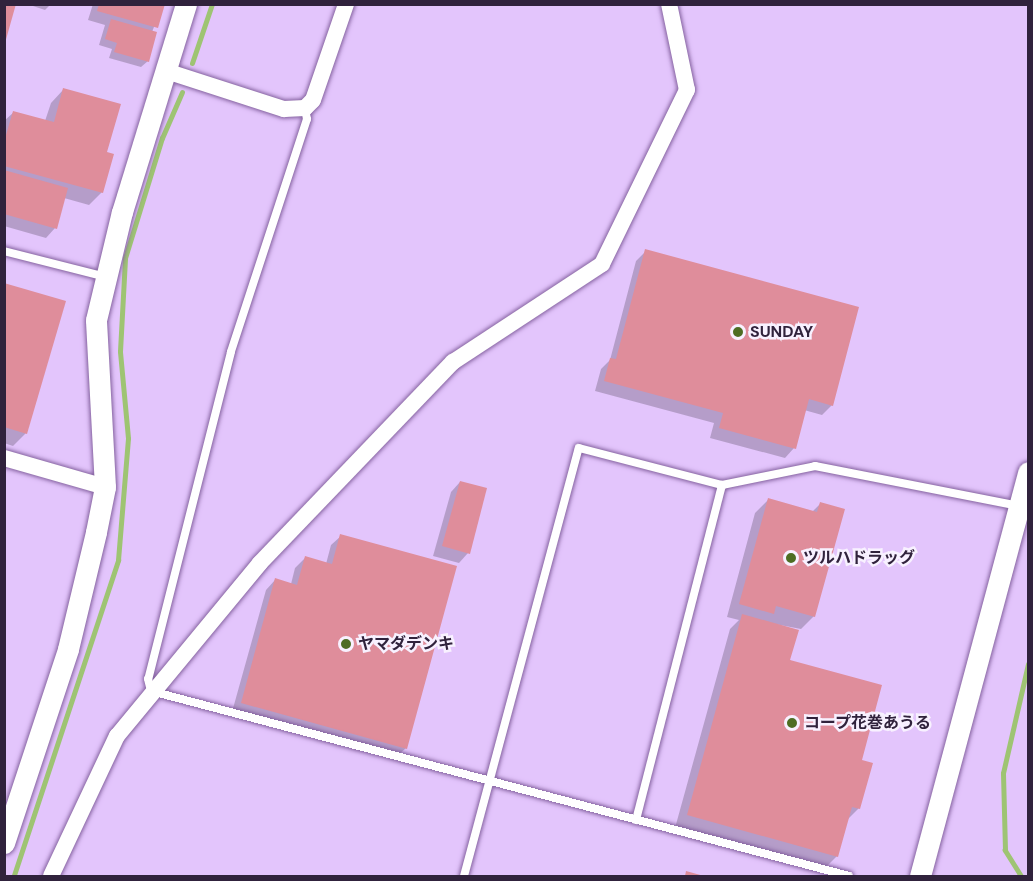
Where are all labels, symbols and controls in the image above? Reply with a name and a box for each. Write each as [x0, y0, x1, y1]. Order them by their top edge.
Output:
place label: SUNDAY [750, 322, 813, 342]
marker: SUNDAY [731, 325, 745, 339]
place label: ツルハドラッグ [803, 548, 915, 568]
marker: ツルハドラッグ [784, 551, 798, 565]
place label: ヤマダデンキ [358, 634, 454, 654]
marker: ヤマダデンキ [339, 637, 353, 651]
place label: コープ花巻あうる [804, 713, 932, 733]
marker: コープ花巻あうる [785, 716, 799, 730]

